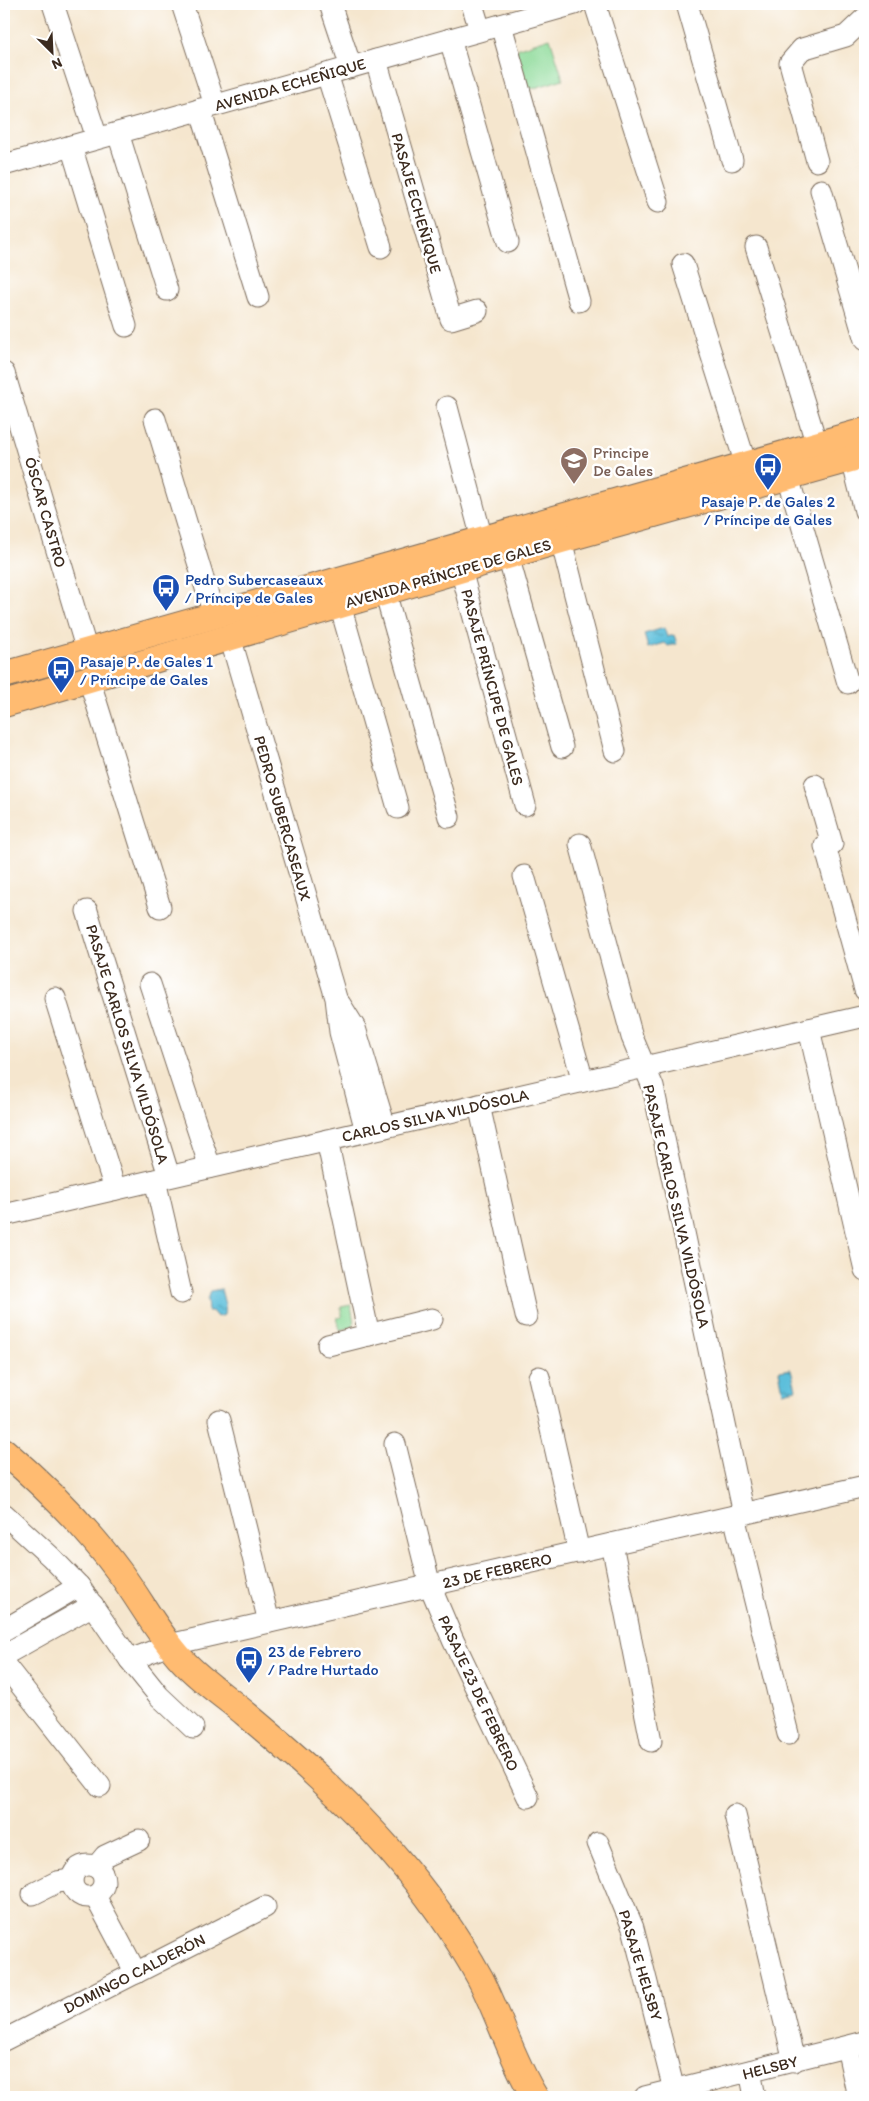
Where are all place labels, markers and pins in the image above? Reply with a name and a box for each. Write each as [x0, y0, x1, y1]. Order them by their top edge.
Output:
place label: Principe De Gales [593, 443, 653, 480]
school or university icon: Principe De Gales [559, 446, 589, 485]
bus stop icon: Pasaje P. de Gales 2 / Príncipe de Gales [753, 452, 783, 491]
place label: Pasaje P. de Gales 2 / Príncipe de Gales [701, 492, 836, 529]
place label: Pedro Subercaseaux / Príncipe de Gales [185, 570, 323, 607]
bus stop icon: Pedro Subercaseaux / Príncipe de Gales [151, 573, 181, 612]
place label: Pasaje P. de Gales 1 / Príncipe de Gales [80, 652, 214, 689]
bus stop icon: Pasaje P. de Gales 1 / Príncipe de Gales [46, 655, 76, 694]
place label: 23 de Febrero / Padre Hurtado [268, 1642, 379, 1679]
bus stop icon: 23 de Febrero / Padre Hurtado [234, 1645, 264, 1684]

